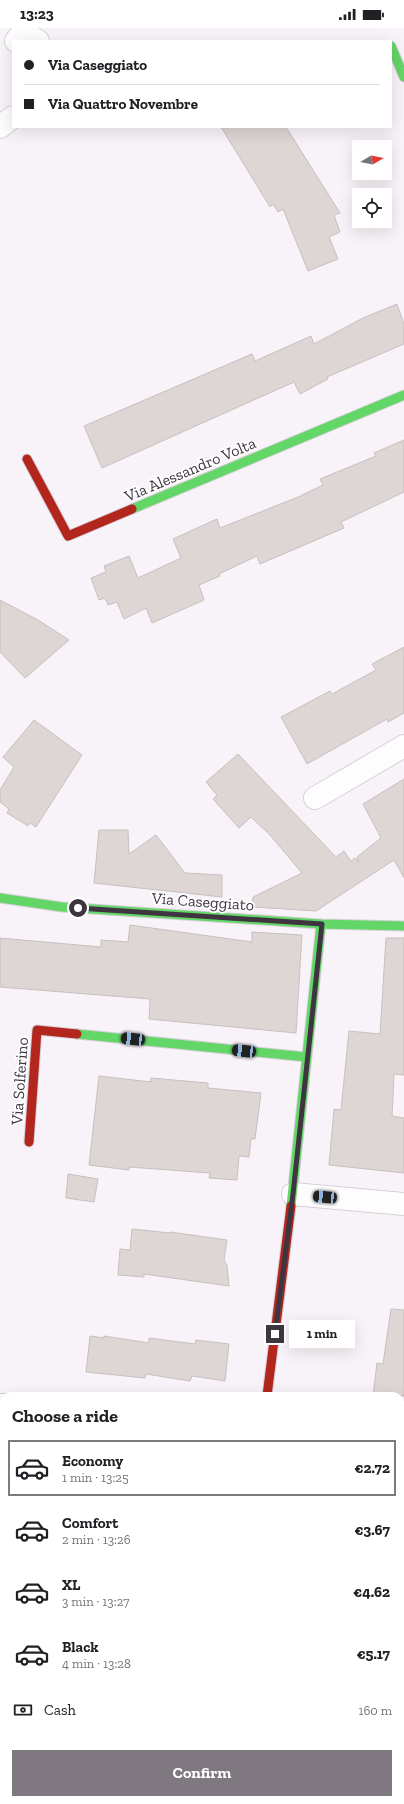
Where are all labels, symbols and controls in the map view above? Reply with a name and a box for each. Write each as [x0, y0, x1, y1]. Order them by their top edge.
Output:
text: 13:23 [20, 5, 54, 23]
text: Via Caseggiato [48, 56, 147, 74]
text: Via Quattro Novembre [48, 95, 198, 113]
north arrow [352, 140, 392, 180]
map controls [352, 140, 392, 228]
button: locate [352, 188, 392, 228]
street label: Via Alessandro Volta [121, 433, 259, 506]
street label: Via Caseggiato [150, 888, 255, 915]
route start [69, 899, 87, 917]
car [120, 1032, 146, 1046]
street label: Via Solferino [7, 1036, 32, 1127]
car [231, 1044, 257, 1058]
car [313, 1190, 337, 1204]
callout: 1 min [289, 1320, 355, 1348]
route end [266, 1325, 284, 1343]
text: 1 min [307, 1326, 337, 1341]
text: Choose a ride [12, 1405, 118, 1427]
icon: car [14, 1450, 50, 1486]
text: Economy [62, 1452, 123, 1470]
text: €2.72 [355, 1459, 390, 1477]
text: 1 min · 13:25 [62, 1470, 129, 1485]
icon: car [14, 1512, 50, 1548]
text: Comfort [62, 1514, 118, 1532]
text: €3.67 [354, 1521, 390, 1539]
text: 2 min · 13:26 [62, 1532, 131, 1547]
icon: car [14, 1574, 50, 1610]
text: XL [62, 1576, 80, 1594]
text: €4.62 [353, 1583, 390, 1601]
text: 3 min · 13:27 [62, 1594, 129, 1609]
icon: car [14, 1636, 50, 1672]
text: Black [62, 1638, 99, 1656]
text: €5.17 [357, 1645, 390, 1663]
text: 4 min · 13:28 [62, 1656, 131, 1671]
icon: cash [12, 1699, 34, 1721]
text: Cash [44, 1701, 76, 1719]
text: 160 m [358, 1703, 392, 1718]
button: Confirm [12, 1750, 392, 1796]

